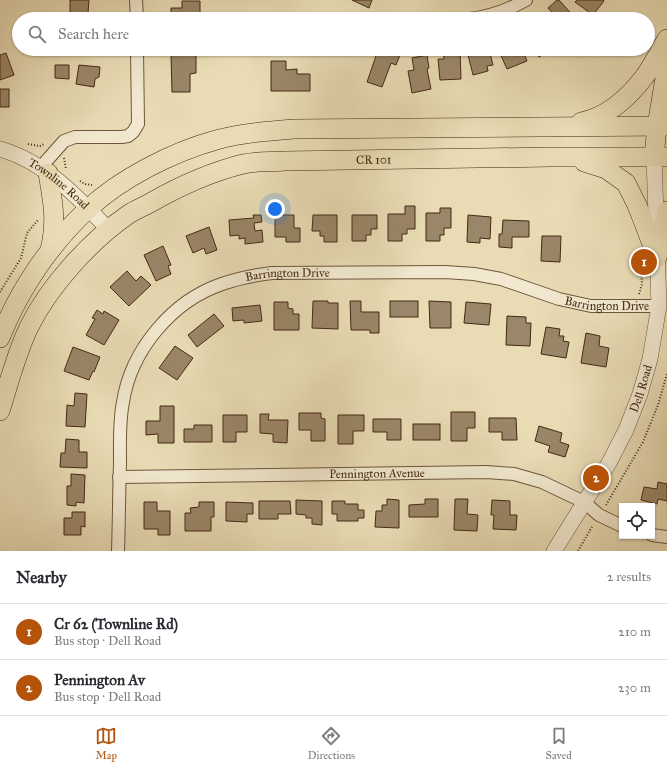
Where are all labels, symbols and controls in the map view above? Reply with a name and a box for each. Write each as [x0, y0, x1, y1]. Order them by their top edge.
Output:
search box [12, 12, 655, 56]
icon: search [26, 23, 48, 45]
text: Search here [58, 25, 129, 43]
street label: CR 101 [356, 152, 392, 167]
street label: Townline Road [26, 155, 92, 212]
your location [265, 199, 285, 219]
pin: 1 [631, 247, 657, 277]
street label: Barrington Drive [244, 266, 330, 284]
street label: Barrington Drive [563, 293, 649, 314]
street label: Dell Road [627, 363, 655, 414]
pin: 2 [583, 463, 609, 493]
street label: Pennington Avenue [329, 466, 425, 482]
map controls [619, 503, 655, 539]
button: locate [619, 503, 655, 539]
text: Nearby [16, 567, 67, 588]
text: 2 results [607, 569, 651, 585]
text: Cr 62 (Townline Rd) [54, 615, 178, 633]
text: 1 [26, 624, 32, 640]
text: 210 m [618, 624, 651, 640]
text: Bus stop · Dell Road [54, 633, 161, 649]
text: Pennington Av [54, 671, 145, 689]
text: 2 [26, 680, 32, 696]
text: 230 m [618, 680, 651, 696]
text: Bus stop · Dell Road [54, 689, 161, 705]
tab: Map [95, 725, 117, 762]
tab: Directions [308, 725, 355, 762]
tab: Saved [546, 725, 572, 762]

